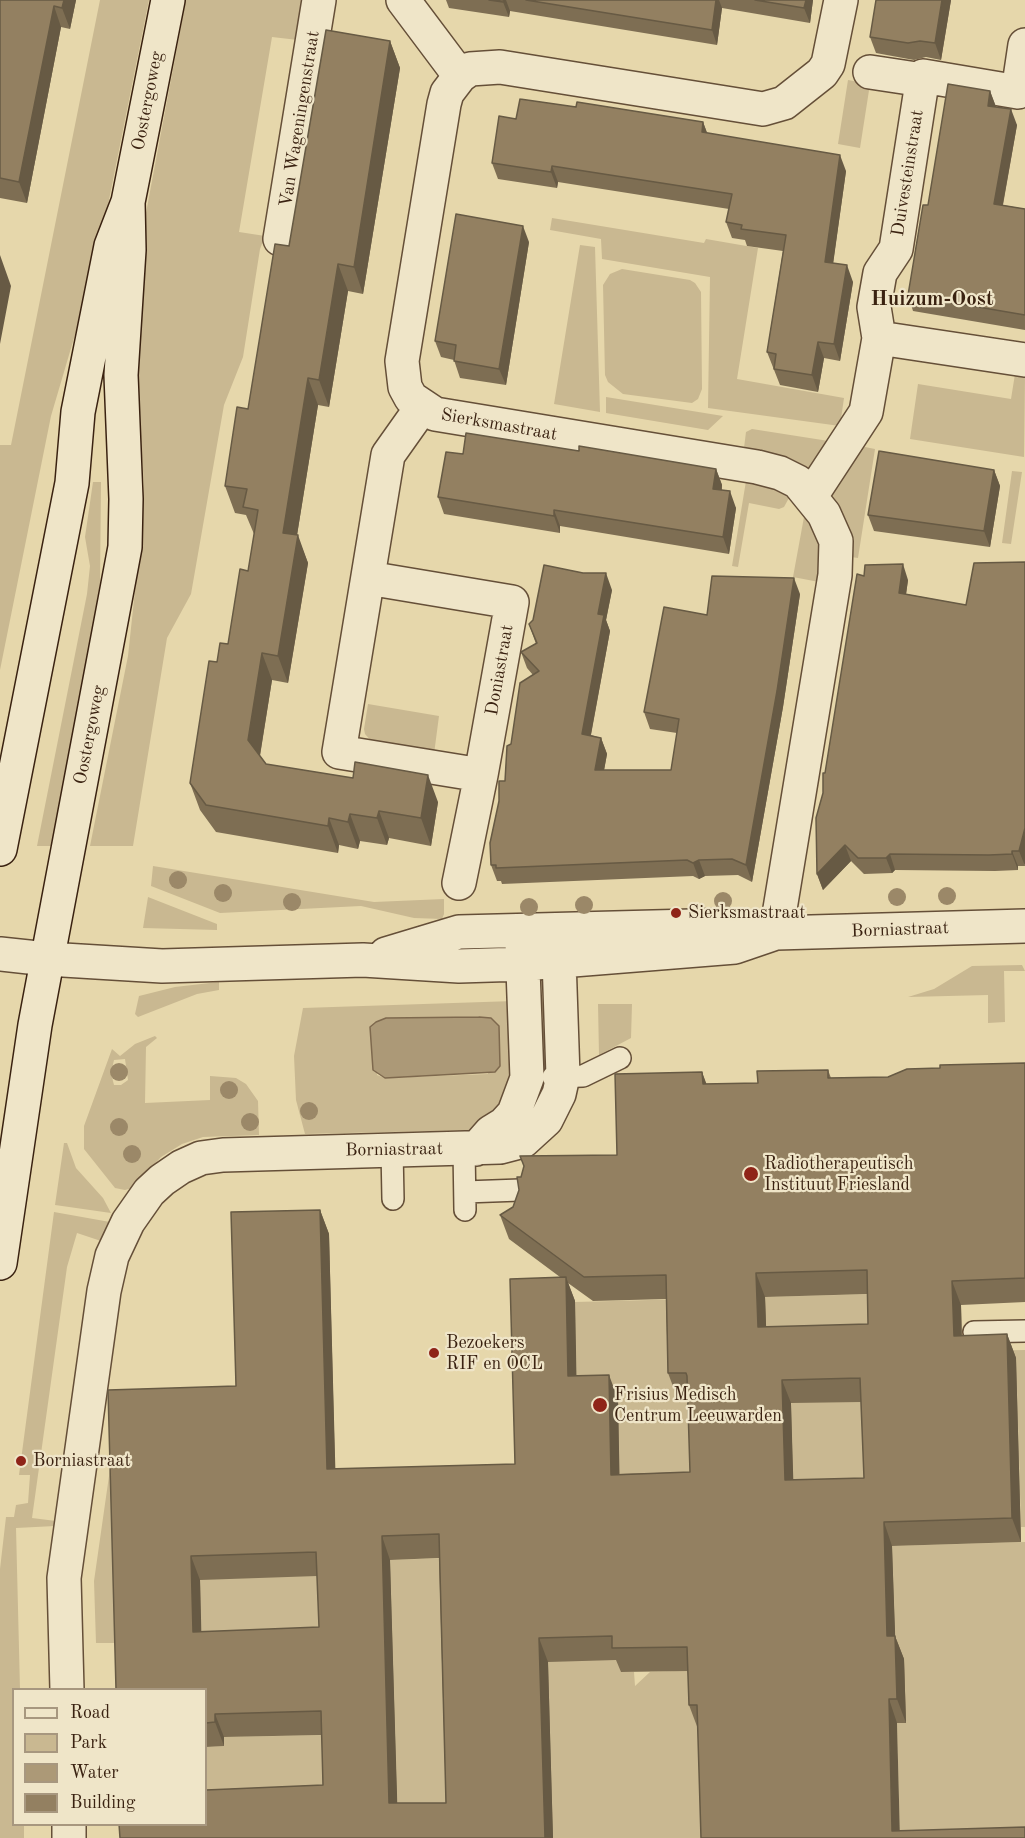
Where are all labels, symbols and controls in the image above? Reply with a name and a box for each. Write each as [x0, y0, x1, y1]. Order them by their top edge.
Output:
street label: Van Wageningenstraat [275, 29, 325, 209]
street label: Oostergoweg [128, 49, 168, 153]
street label: Duivesteinstraat [887, 108, 929, 238]
district label: Huizum-Oost [870, 286, 994, 312]
street label: Sierksmastraat [439, 404, 559, 446]
street label: Doniastraat [481, 623, 519, 717]
street label: Oostergoweg [70, 683, 110, 787]
place label: Sierksmastraat [688, 902, 806, 924]
marker: Sierksmastraat [669, 906, 683, 920]
street label: Borniastraat [851, 918, 949, 942]
street label: Borniastraat [345, 1138, 443, 1162]
place label: Radiotherapeutisch Instituut Friesland [764, 1153, 913, 1196]
marker: Radiotherapeutisch Instituut Friesland [742, 1165, 760, 1183]
place label: Bezoekers RIF en OCL [446, 1332, 543, 1374]
marker: Bezoekers RIF en OCL [427, 1346, 441, 1360]
place label: Frisius Medisch Centrum Leeuwarden [614, 1384, 782, 1426]
marker: Frisius Medisch Centrum Leeuwarden [591, 1396, 609, 1414]
place label: Borniastraat [33, 1450, 131, 1472]
marker: Borniastraat [14, 1454, 28, 1468]
legend [12, 1688, 207, 1826]
text: Road [70, 1704, 110, 1722]
text: Park [70, 1734, 107, 1752]
text: Water [70, 1764, 119, 1782]
text: Building [70, 1794, 135, 1812]

